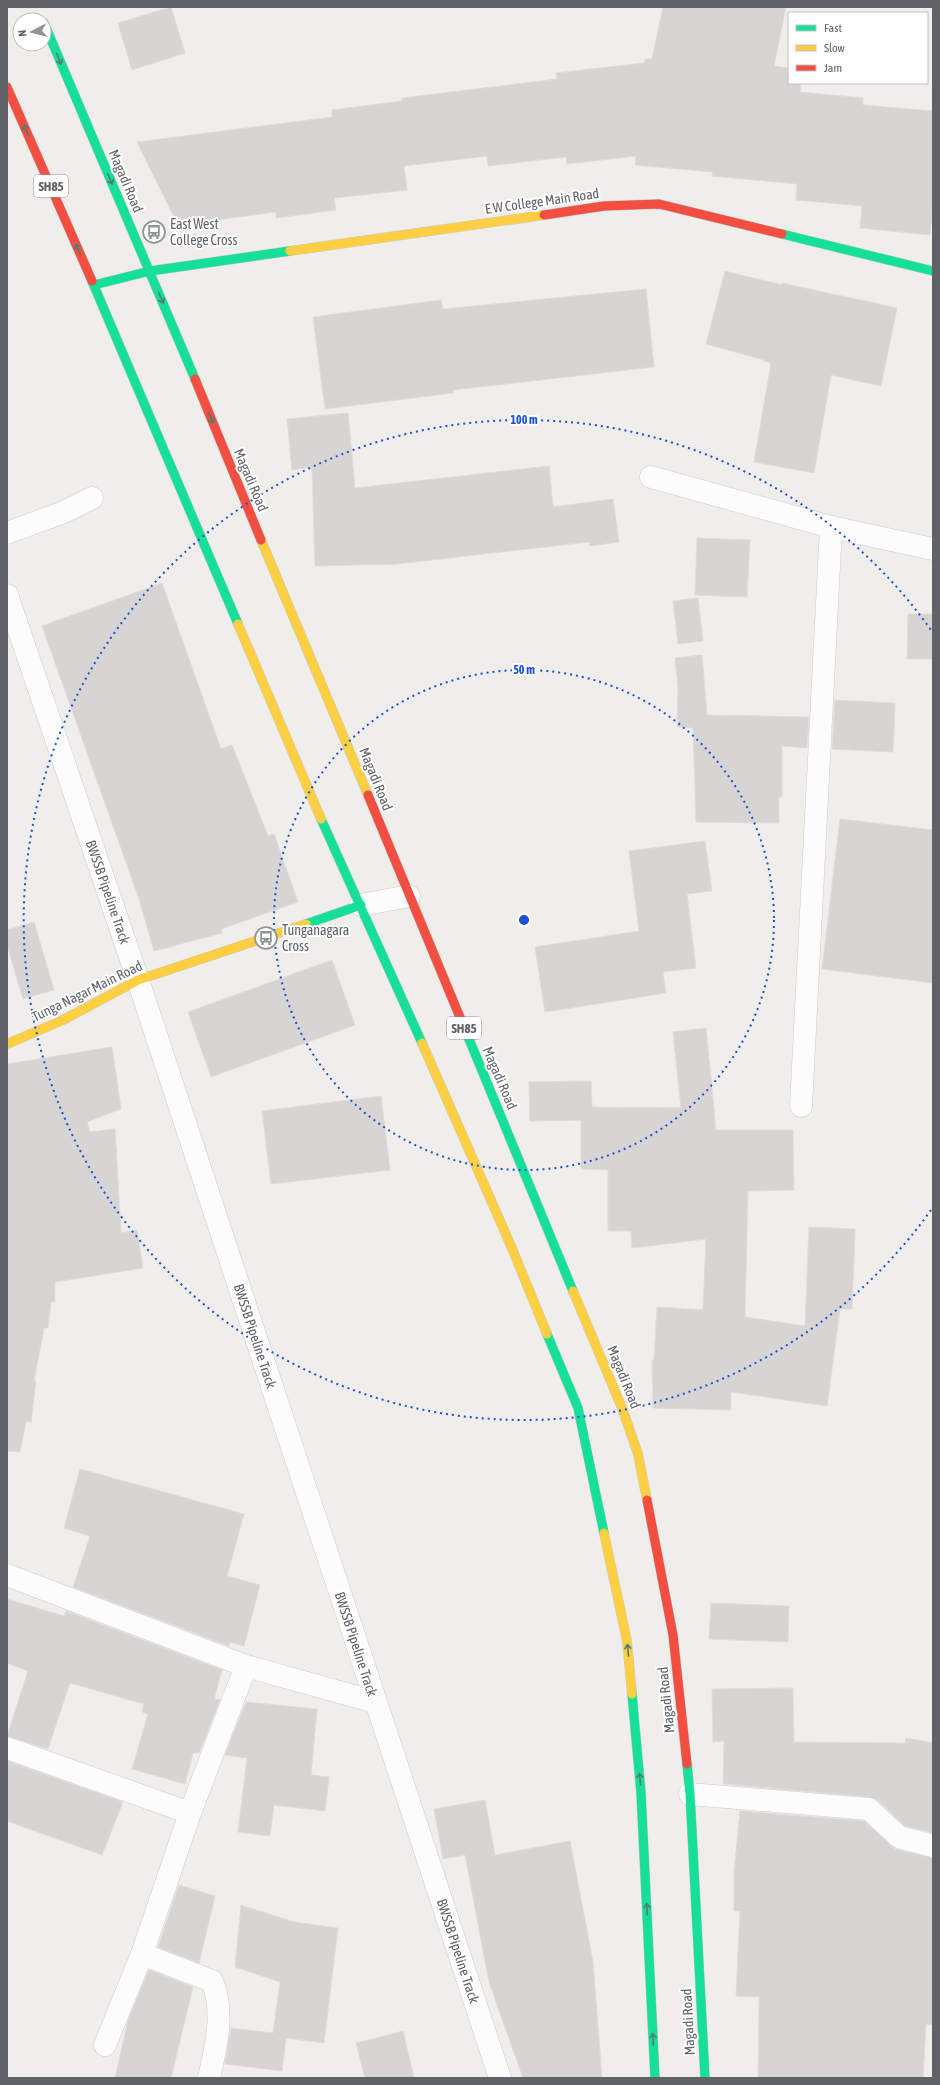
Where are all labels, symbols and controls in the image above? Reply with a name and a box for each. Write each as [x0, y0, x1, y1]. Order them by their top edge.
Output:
north arrow [12, 12, 52, 52]
legend [788, 12, 928, 84]
text: Fast [824, 21, 842, 35]
text: N [16, 29, 28, 37]
text: Slow [824, 41, 845, 55]
one-way arrow [56, 53, 64, 65]
text: Jam [824, 61, 842, 75]
one-way arrow [22, 125, 29, 137]
street label: Magadi Road [106, 147, 146, 215]
one-way arrow [107, 172, 115, 184]
road number: SH85 [34, 175, 68, 197]
street label: E W College Main Road [484, 185, 600, 217]
place label: East West College Cross [170, 216, 237, 248]
bus stop icon: East West College Cross [141, 219, 167, 245]
one-way arrow [74, 244, 82, 256]
one-way arrow [158, 292, 165, 304]
one-way arrow [208, 412, 215, 424]
text: 100 m [510, 413, 538, 427]
street label: Magadi Road [231, 446, 271, 514]
text: 50 m [513, 663, 535, 677]
street label: Magadi Road [356, 745, 396, 813]
street label: BWSSB Pipeline Track [83, 838, 133, 946]
centre of rings [517, 913, 531, 927]
place label: Tunganagara Cross [282, 922, 349, 954]
bus stop icon: Tunganagara Cross [253, 925, 279, 951]
street label: Tunga Nagar Main Road [29, 957, 145, 1025]
road number: SH85 [447, 1017, 481, 1039]
street label: Magadi Road [480, 1044, 520, 1112]
street label: BWSSB Pipeline Track [231, 1282, 279, 1390]
street label: Magadi Road [604, 1343, 644, 1411]
street label: BWSSB Pipeline Track [332, 1590, 380, 1698]
one-way arrow [624, 1644, 632, 1657]
street label: Magadi Road [655, 1666, 677, 1734]
one-way arrow [636, 1773, 644, 1786]
street label: BWSSB Pipeline Track [434, 1897, 482, 2005]
one-way arrow [643, 1903, 651, 1916]
street label: Magadi Road [678, 1988, 698, 2056]
one-way arrow [650, 2033, 657, 2046]

